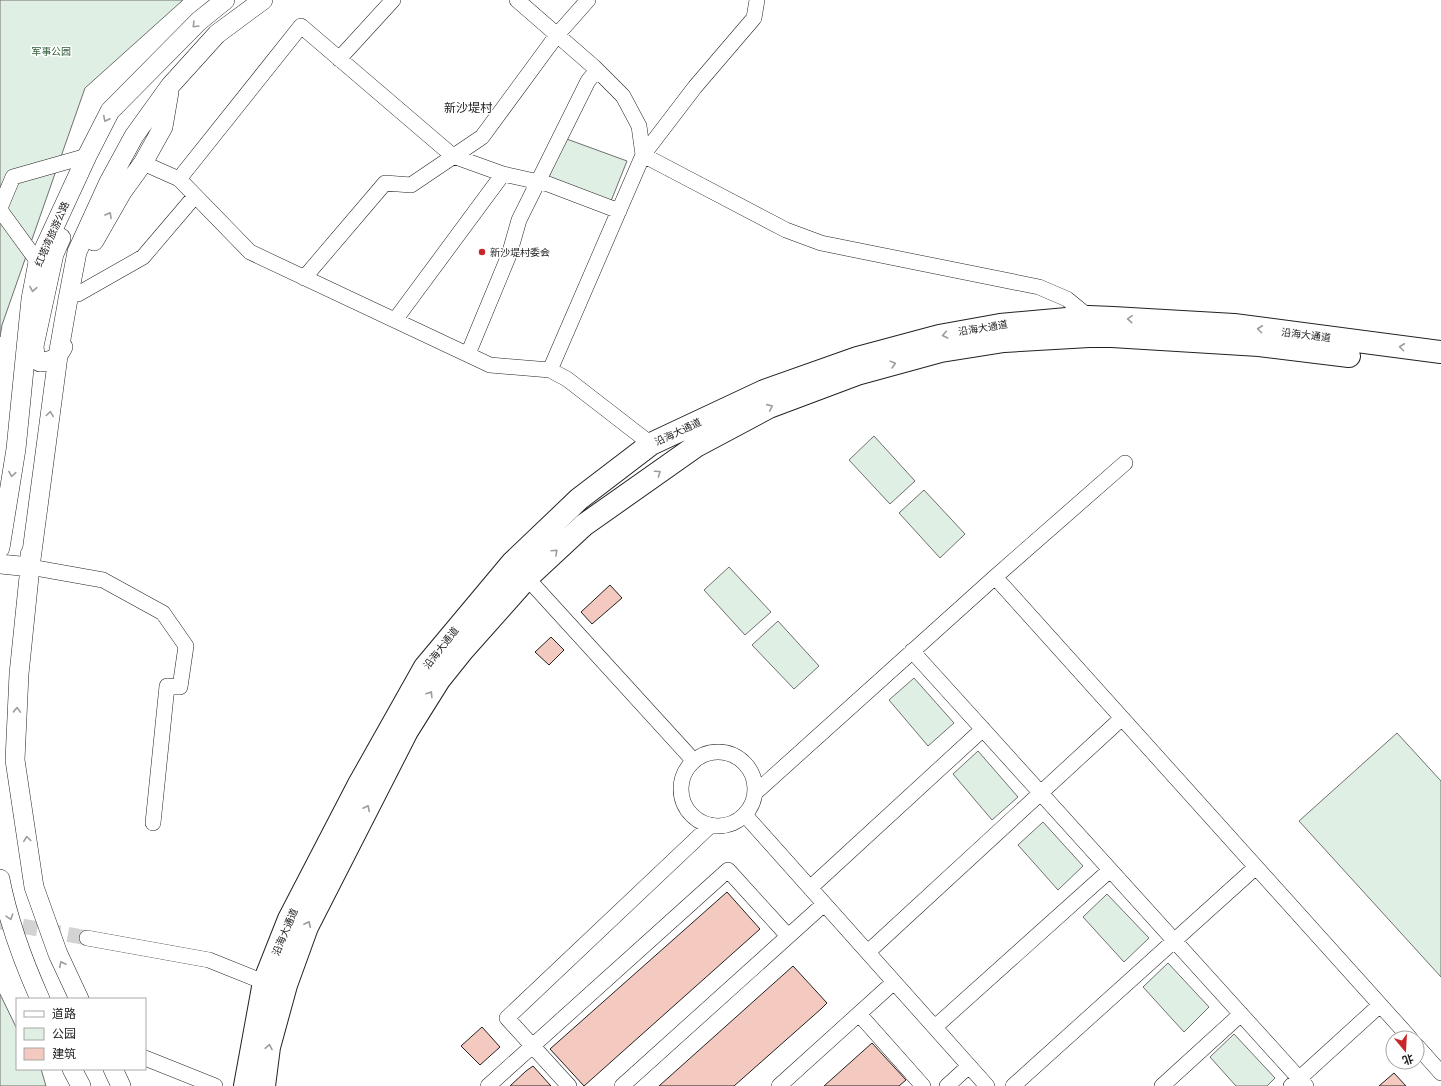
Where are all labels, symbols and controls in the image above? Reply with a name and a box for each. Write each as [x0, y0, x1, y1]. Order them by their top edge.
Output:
one-way arrow [192, 20, 200, 28]
park label: 军事公园 [31, 46, 71, 57]
district label: 新沙堤村 [444, 101, 493, 115]
one-way arrow [103, 115, 111, 123]
street label: 红塔湾旅游公路 [33, 200, 71, 268]
one-way arrow [104, 212, 111, 219]
marker: 新沙堤村委会 [477, 247, 487, 257]
place label: 新沙堤村委会 [490, 247, 550, 258]
one-way arrow [29, 286, 37, 292]
one-way arrow [1127, 315, 1133, 323]
street label: 沿海大通道 [957, 319, 1009, 337]
one-way arrow [1256, 325, 1263, 334]
street label: 沿海大通道 [1281, 326, 1331, 344]
one-way arrow [942, 330, 948, 338]
one-way arrow [1399, 343, 1405, 352]
one-way arrow [890, 361, 896, 369]
one-way arrow [766, 404, 774, 412]
one-way arrow [46, 411, 55, 417]
street label: 沿海大通道 [653, 416, 703, 448]
one-way arrow [8, 471, 17, 477]
one-way arrow [654, 471, 661, 478]
one-way arrow [550, 549, 558, 557]
street label: 沿海大通道 [421, 625, 461, 671]
one-way arrow [425, 691, 433, 698]
one-way arrow [13, 707, 21, 713]
one-way arrow [363, 805, 370, 812]
one-way arrow [23, 836, 32, 843]
street label: 沿海大通道 [270, 907, 300, 957]
one-way arrow [5, 913, 14, 920]
one-way arrow [303, 920, 311, 928]
one-way arrow [59, 961, 67, 968]
legend [16, 998, 146, 1070]
text: 道路 [52, 1007, 76, 1021]
text: 公园 [52, 1027, 76, 1041]
north arrow [1385, 1030, 1425, 1070]
one-way arrow [265, 1044, 273, 1050]
text: 建筑 [52, 1047, 76, 1061]
text: 北 [1401, 1051, 1415, 1067]

